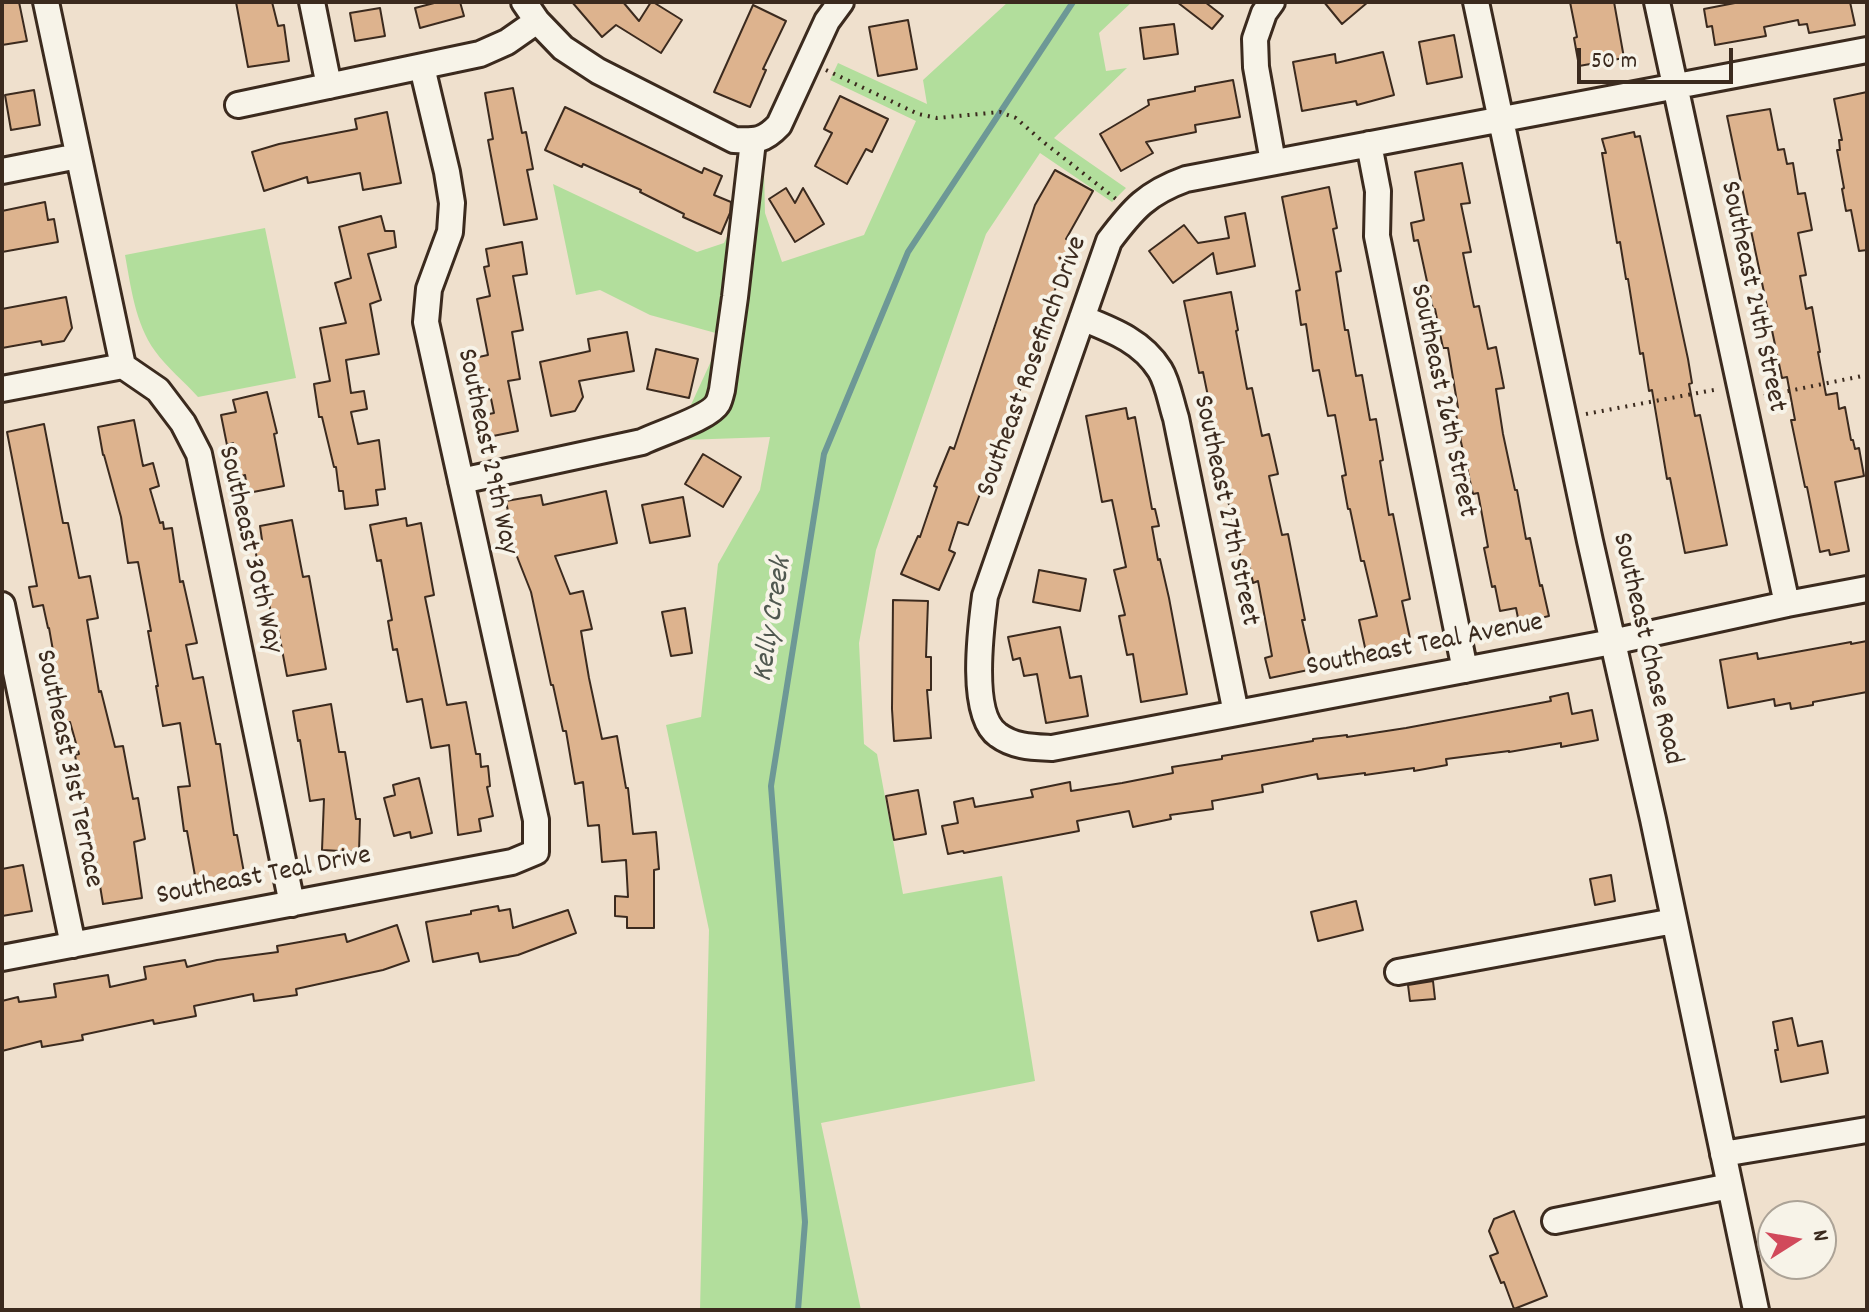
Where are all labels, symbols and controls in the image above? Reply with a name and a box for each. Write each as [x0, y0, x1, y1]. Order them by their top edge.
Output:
scale bar [1581, 32, 1737, 82]
text: 50 m [1591, 45, 1637, 79]
street label: Southeast 24th Street [1710, 178, 1792, 416]
street label: Southeast Rosefinch Drive [971, 232, 1097, 502]
street label: Southeast 26th Street [1400, 281, 1482, 521]
street label: Southeast 29th Way [447, 346, 523, 558]
street label: Southeast 27th Street [1183, 393, 1265, 629]
street label: Southeast 30th Way [208, 443, 288, 657]
street label: Southeast Chase Road [1602, 530, 1688, 768]
water label: Kelly Creek [747, 555, 803, 685]
street label: Southeast Teal Avenue [1304, 608, 1546, 686]
street label: Southeast 31st Terrace [25, 647, 109, 891]
street label: Southeast Teal Drive [154, 841, 374, 915]
north arrow [1757, 1200, 1837, 1280]
text: N [1803, 1227, 1835, 1244]

